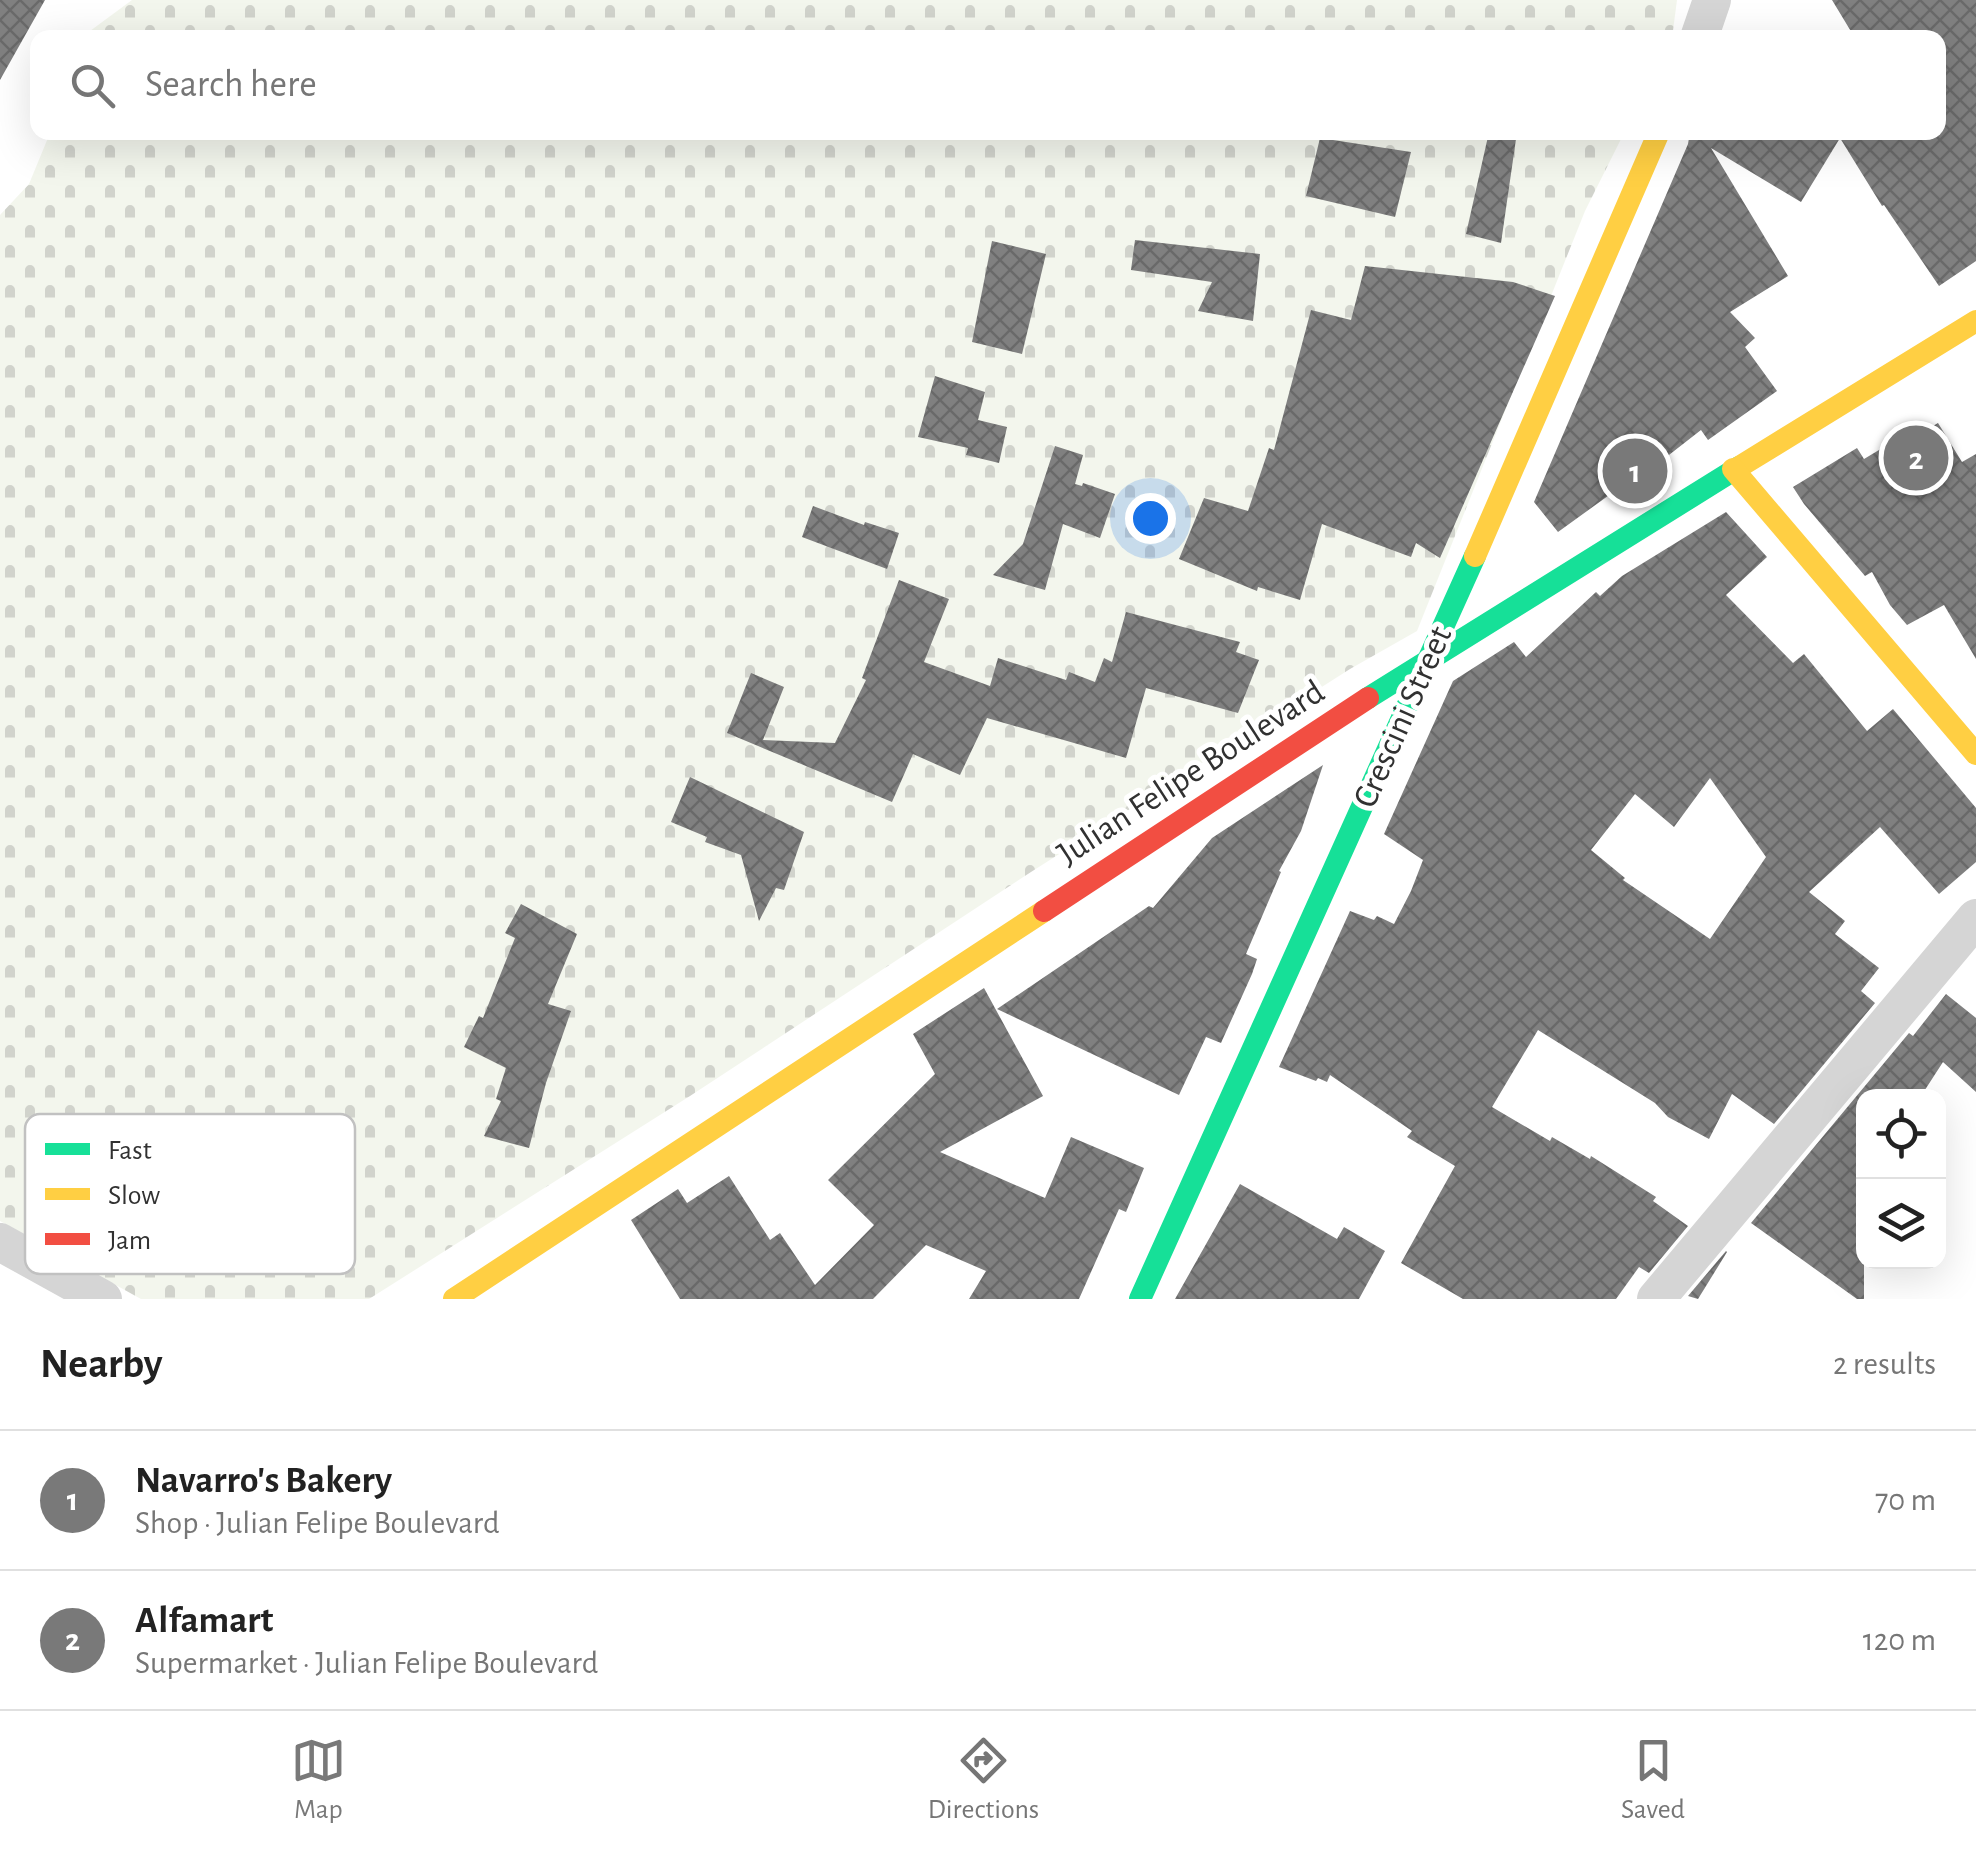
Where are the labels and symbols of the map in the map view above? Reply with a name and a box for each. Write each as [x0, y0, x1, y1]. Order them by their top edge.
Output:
pin: 2 [1884, 420, 1948, 496]
pin: 1 [1602, 434, 1668, 508]
your location [1125, 493, 1176, 544]
street label: Crescini Street [1347, 621, 1459, 813]
street label: Julian Felipe Boulevard [1052, 674, 1330, 872]
legend [25, 1114, 355, 1274]
text: Fast [108, 1137, 152, 1165]
text: Slow [108, 1182, 160, 1210]
text: Jam [108, 1227, 151, 1255]

